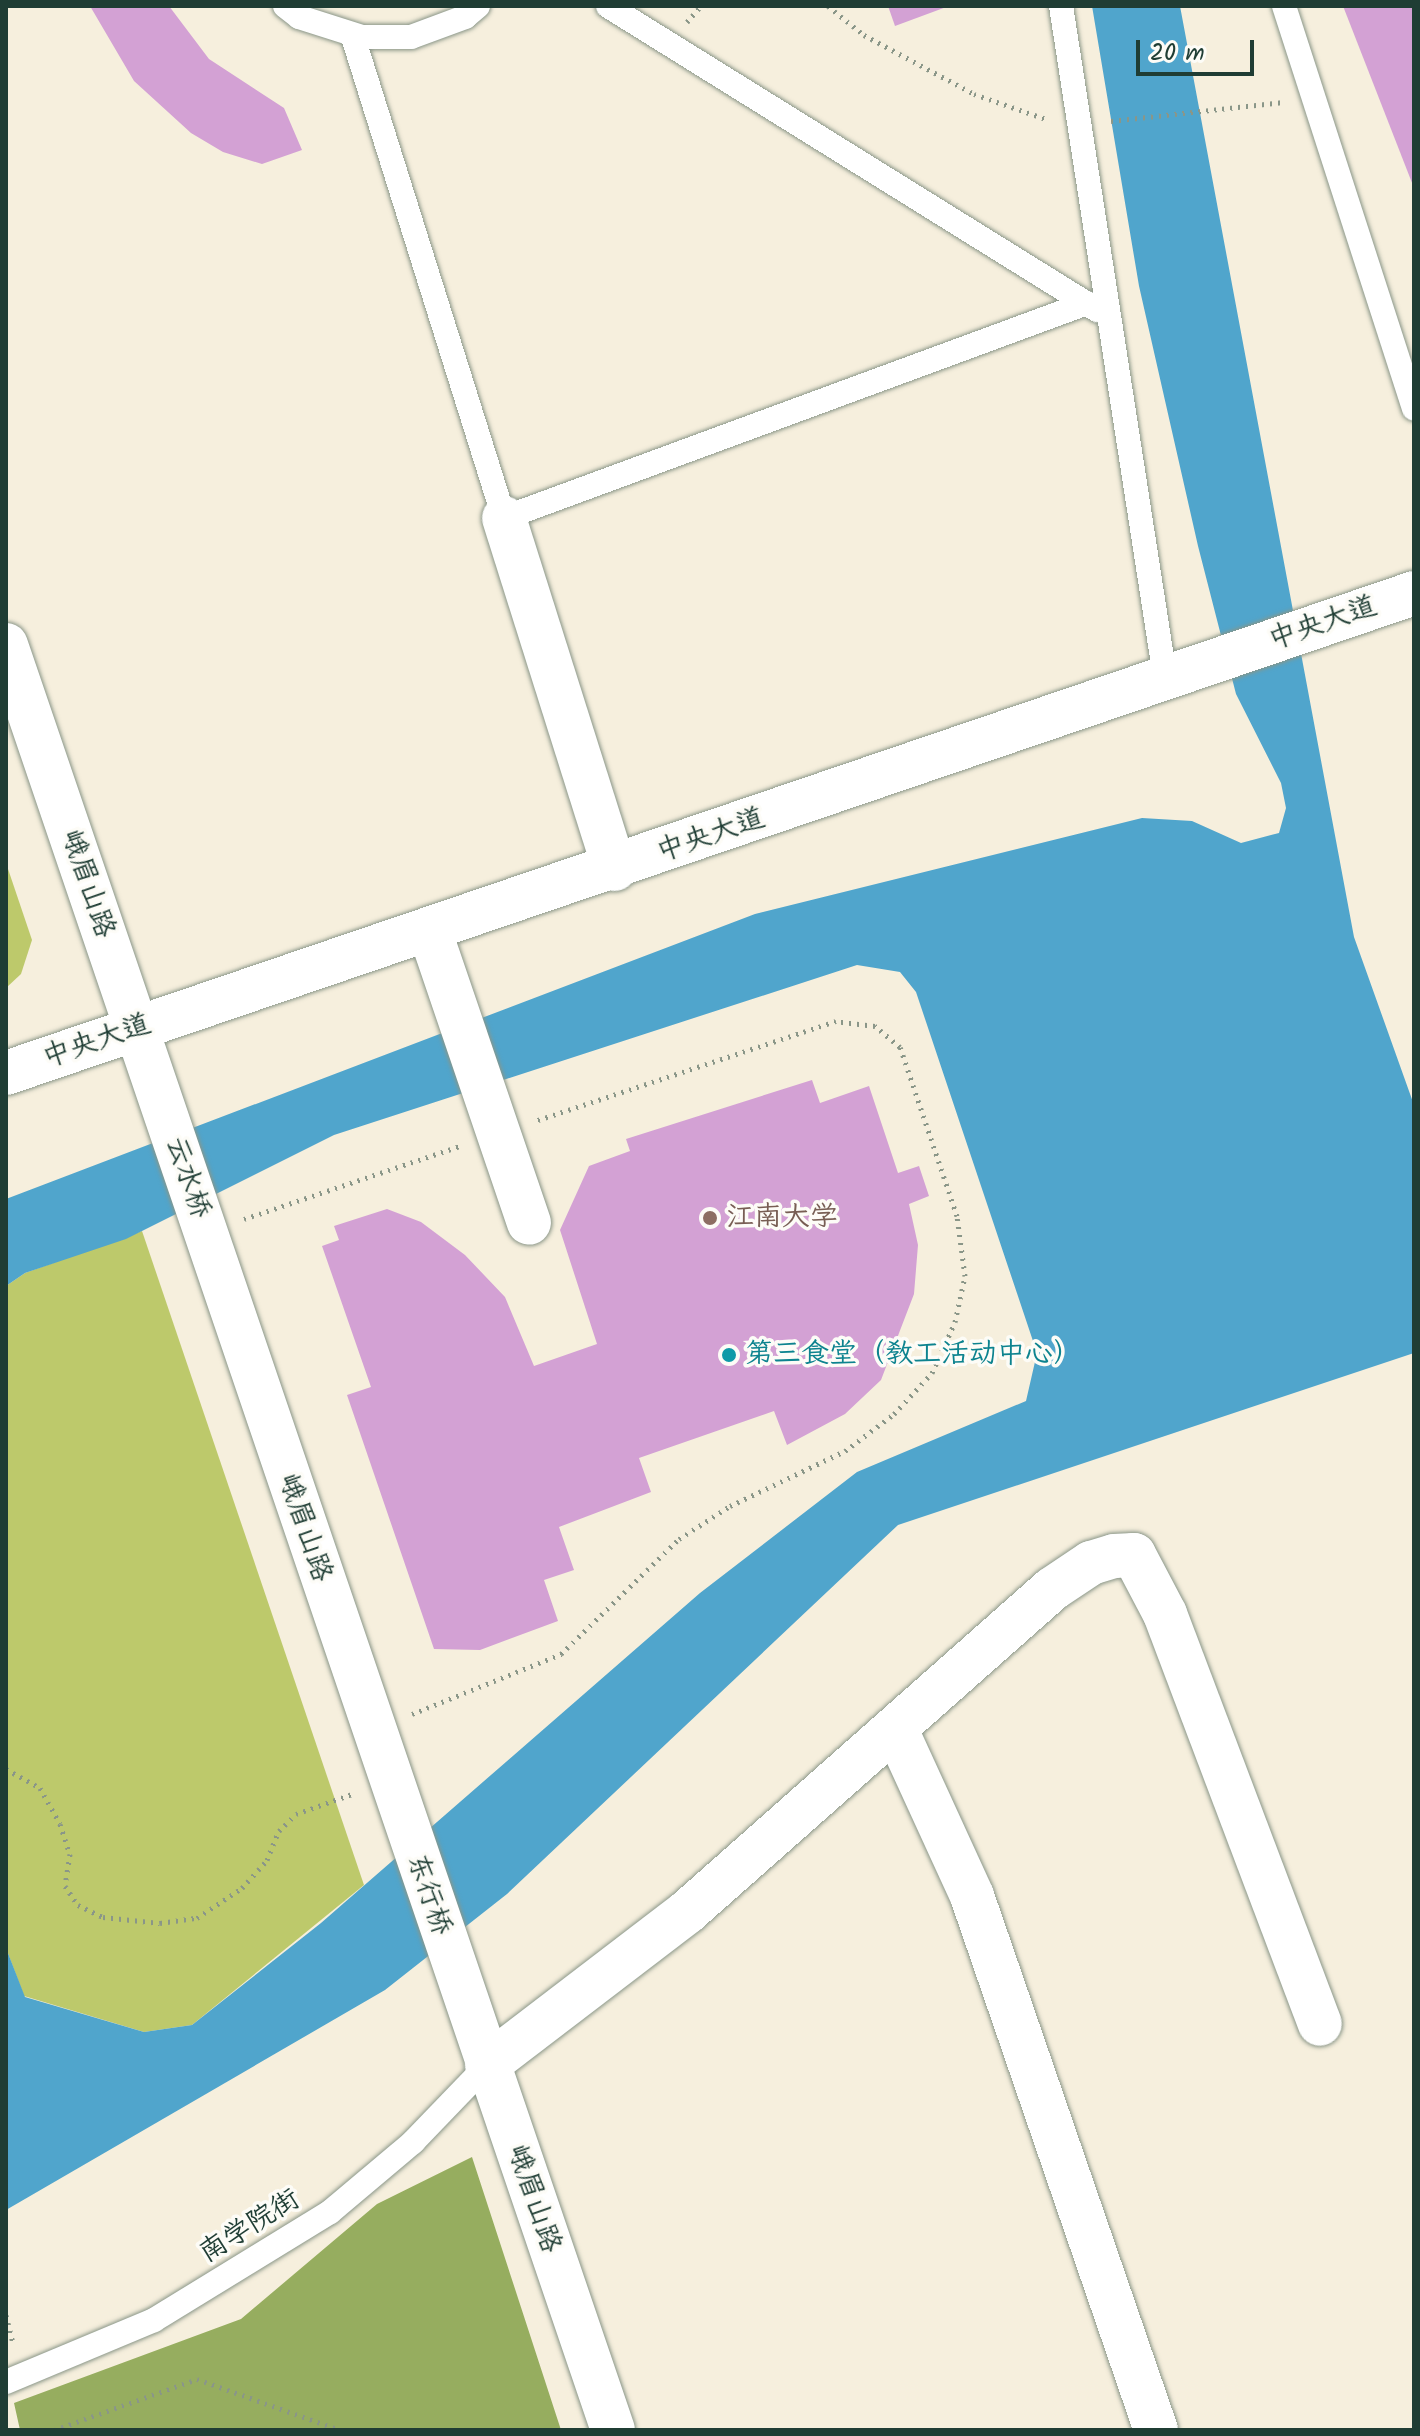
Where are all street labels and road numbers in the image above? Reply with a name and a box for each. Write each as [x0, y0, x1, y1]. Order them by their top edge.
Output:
street label: 中央大道 [1265, 590, 1381, 658]
street label: 中央大道 [653, 802, 769, 870]
street label: 峨眉山路 [53, 826, 121, 942]
street label: 中央大道 [39, 1008, 155, 1076]
street label: 云水桥 [157, 1133, 217, 1223]
street label: 峨眉山路 [270, 1470, 338, 1586]
street label: 东行桥 [398, 1850, 458, 1940]
street label: 峨眉山路 [499, 2141, 567, 2257]
street label: 南学院街 [194, 2183, 306, 2271]

